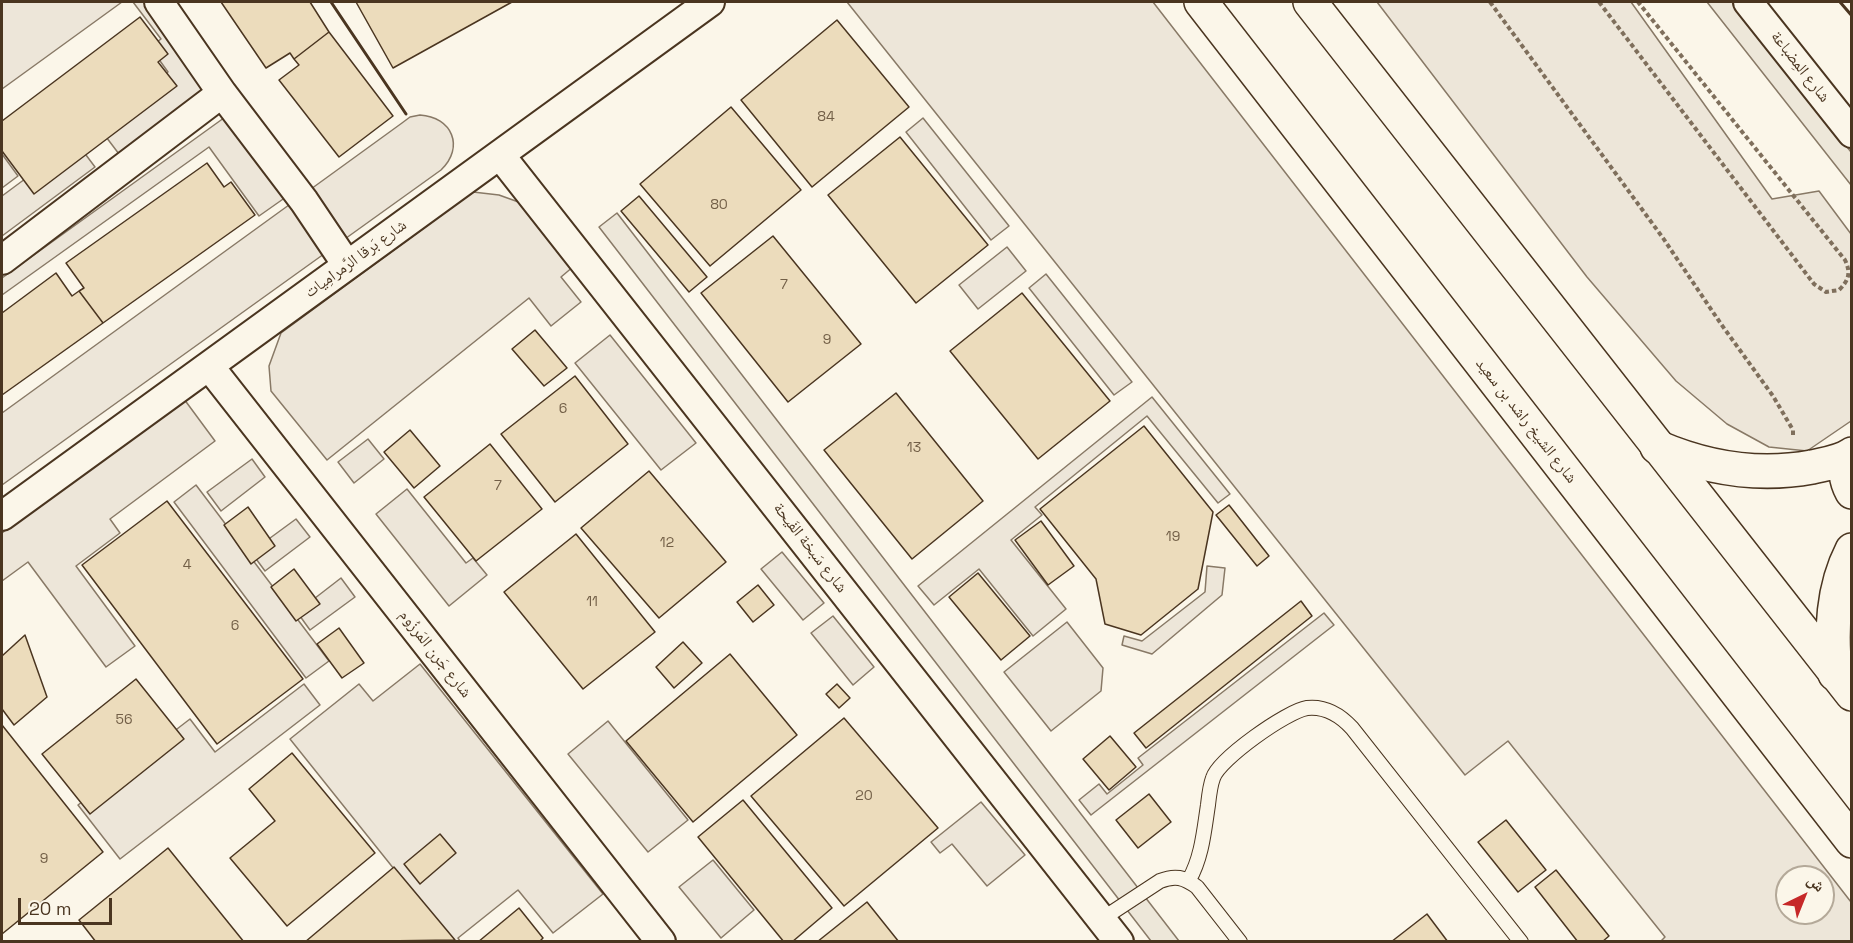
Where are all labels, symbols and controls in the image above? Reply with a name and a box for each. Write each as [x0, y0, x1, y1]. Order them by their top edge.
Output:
street label: شارع المِضباعة [1766, 28, 1834, 106]
house number: 84 [817, 109, 835, 125]
house number: 80 [710, 197, 728, 213]
street label: شارع بَرقا الرَّمرامِيات [301, 216, 411, 302]
house number: 7 [780, 277, 788, 293]
house number: 9 [823, 332, 831, 348]
street label: شارع الشيخ راشد بن سعيد [1471, 355, 1581, 487]
house number: 6 [559, 401, 567, 417]
house number: 13 [907, 440, 921, 456]
house number: 7 [494, 478, 502, 494]
street label: شارع سَبخة الفَيحة [769, 499, 851, 597]
house number: 19 [1166, 529, 1180, 545]
house number: 12 [660, 535, 674, 551]
house number: 4 [183, 557, 191, 573]
house number: 11 [586, 594, 598, 610]
street label: شارع جَرن المَرزُوم [395, 606, 475, 702]
house number: 6 [231, 618, 239, 634]
house number: 56 [116, 712, 132, 728]
house number: 20 [855, 788, 873, 804]
house number: 9 [40, 851, 48, 867]
north arrow [1775, 865, 1835, 925]
text: ش [1803, 869, 1830, 896]
scale bar [21, 886, 116, 924]
text: 20 m [29, 897, 72, 920]

